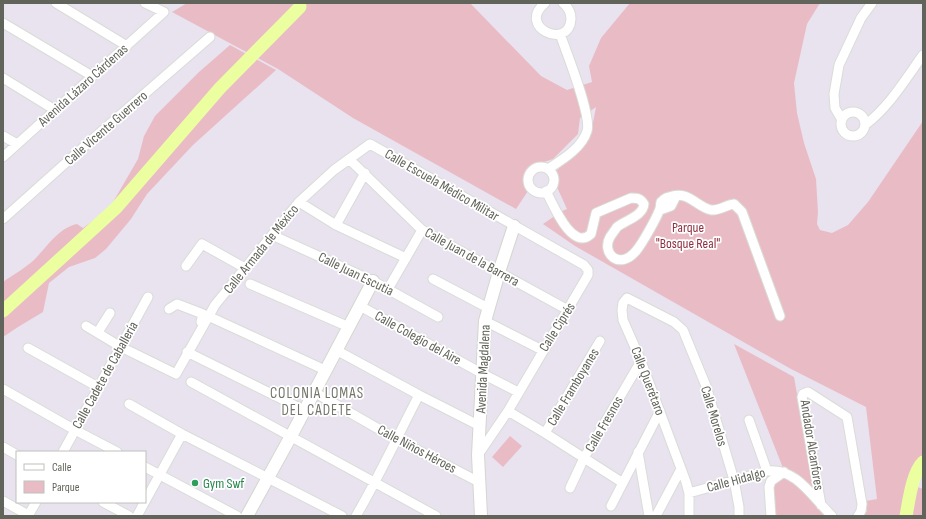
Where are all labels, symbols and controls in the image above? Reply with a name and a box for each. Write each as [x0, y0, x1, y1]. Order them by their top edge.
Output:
street label: Avenida Lázaro Cárdenas [34, 40, 132, 131]
street label: Calle Vicente Guerrero [61, 87, 151, 169]
street label: Calle Escuela Médico Militar [382, 145, 502, 225]
street label: Calle Armada de México [220, 201, 302, 297]
park label: Parque "Bosque Real" [656, 219, 720, 252]
street label: Calle Juan de la Barrera [422, 224, 522, 290]
street label: Calle Juan Escutia [315, 248, 397, 300]
street label: Calle Ciprés [535, 299, 579, 355]
street label: Calle Colegio del Aire [372, 307, 464, 369]
street label: Calle Cadete de Caballería [68, 318, 142, 432]
street label: Avenida Magdalena [472, 324, 494, 415]
street label: Calle Querétaro [627, 344, 669, 418]
street label: Calle Framboyanes [543, 345, 603, 429]
district label: COLONIA LOMAS DEL CADETE [270, 384, 364, 420]
street label: Calle Morelos [697, 384, 731, 448]
street label: Calle Fresnos [581, 393, 627, 455]
street label: Andador Alcanfores [796, 398, 828, 491]
street label: Calle Niños Héroes [375, 421, 459, 477]
legend [16, 451, 146, 503]
text: Calle [52, 460, 72, 475]
street label: Calle Hidalgo [705, 464, 767, 496]
place label: Gym Swf [203, 475, 245, 492]
marker: Gym Swf [190, 478, 200, 488]
text: Parque [52, 480, 80, 495]

